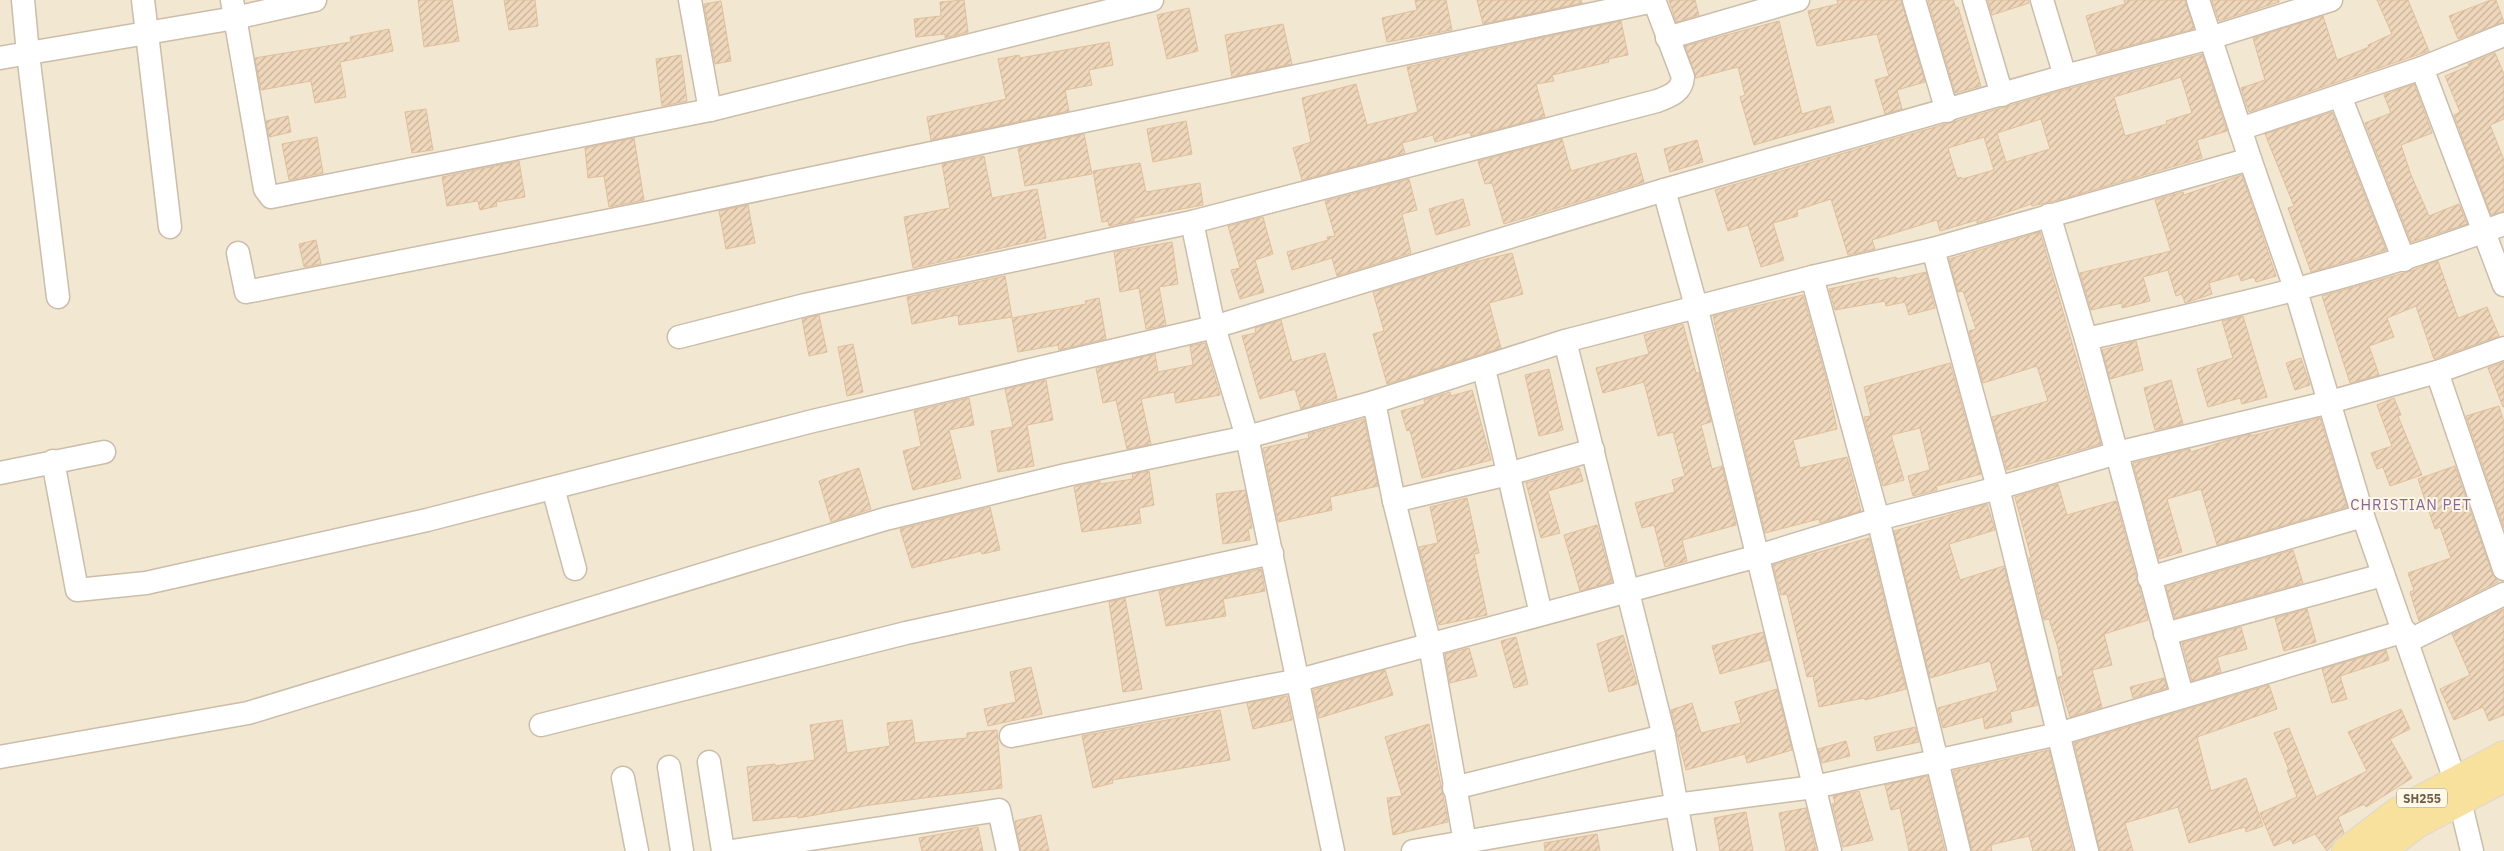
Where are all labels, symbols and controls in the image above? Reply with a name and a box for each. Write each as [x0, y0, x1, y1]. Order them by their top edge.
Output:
district label: CHRISTIAN PET [2350, 495, 2472, 514]
road number: SH255 [2397, 788, 2447, 808]

